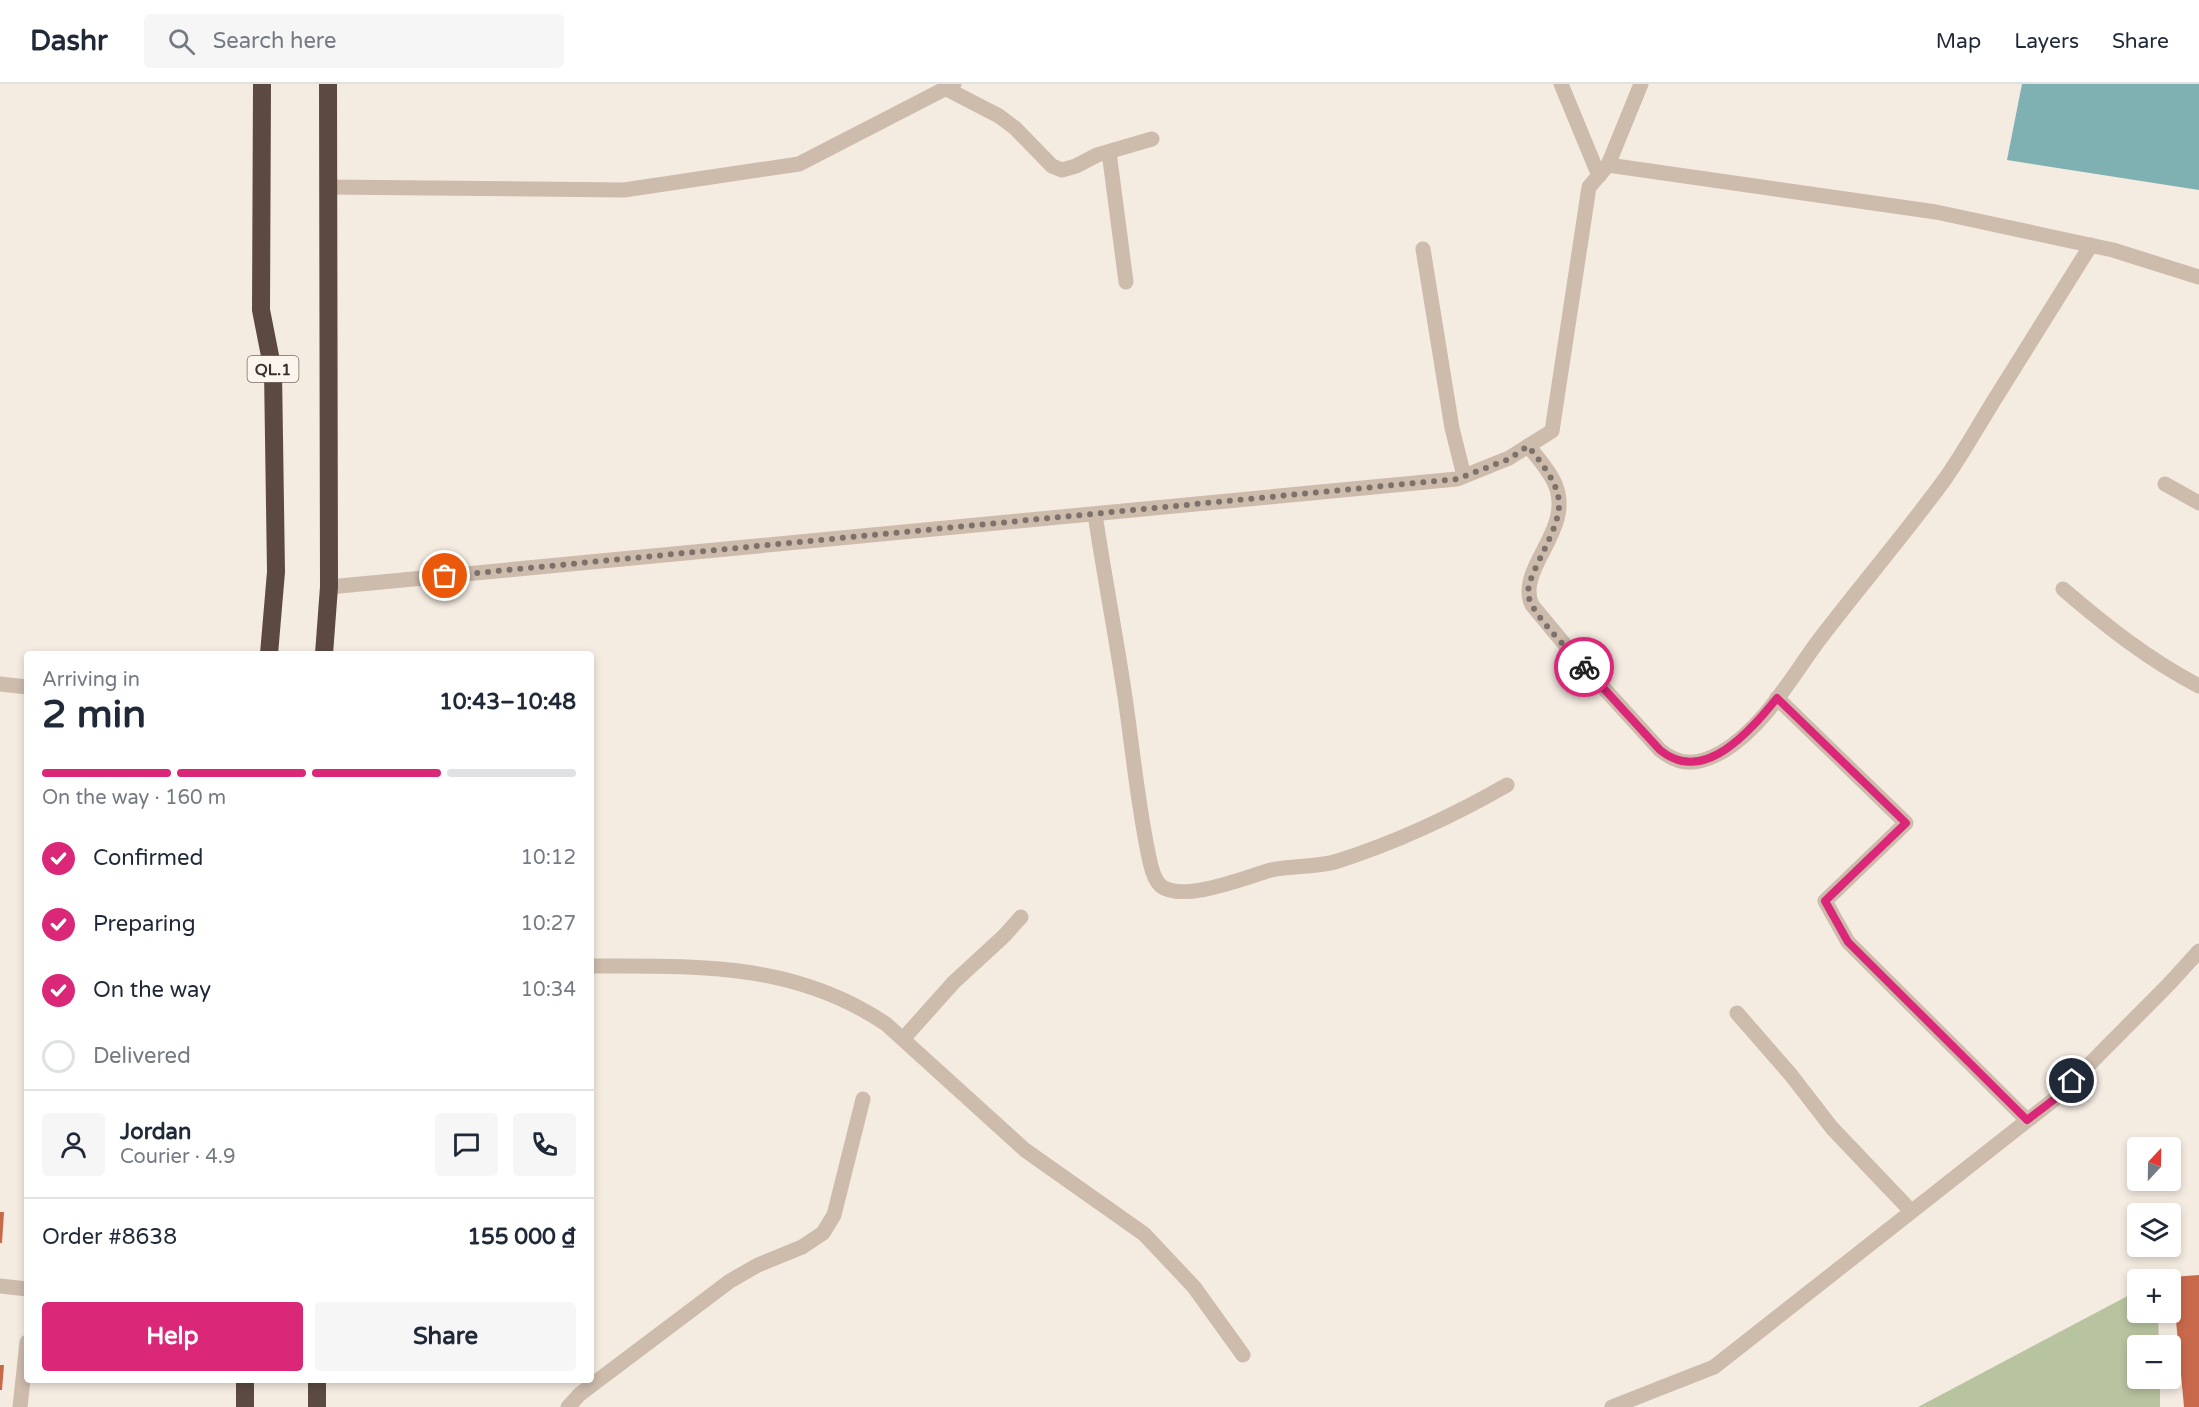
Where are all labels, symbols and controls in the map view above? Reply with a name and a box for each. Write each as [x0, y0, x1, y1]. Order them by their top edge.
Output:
search box [144, 14, 564, 68]
text: Dashr [30, 24, 108, 58]
icon: search [165, 25, 198, 58]
text: Search here [213, 28, 336, 54]
text: Map [1936, 29, 1981, 54]
text: Layers [2014, 29, 2079, 54]
text: Share [2112, 29, 2169, 54]
road number: QL.1 [248, 356, 298, 382]
pin [419, 550, 470, 601]
icon: bag [428, 559, 461, 592]
courier [1554, 637, 1614, 697]
icon: bike [1568, 651, 1601, 684]
text: Arriving in [42, 668, 140, 692]
text: 10:43–10:48 [439, 689, 576, 715]
text: 2 min [42, 691, 146, 738]
text: On the way · 160 m [42, 786, 226, 810]
icon: check [42, 842, 75, 875]
text: Confirmed [93, 845, 203, 871]
text: 10:12 [521, 846, 576, 870]
icon: check [42, 908, 75, 941]
text: Preparing [93, 911, 196, 937]
text: 10:27 [521, 912, 576, 936]
icon: check [42, 974, 75, 1007]
text: On the way [93, 977, 211, 1003]
text: 10:34 [521, 978, 576, 1002]
text: Delivered [93, 1043, 191, 1069]
pin [2046, 1055, 2097, 1106]
icon: home [2055, 1064, 2088, 1097]
button: person [42, 1113, 105, 1176]
button: chat [435, 1113, 498, 1176]
button: phone [513, 1113, 576, 1176]
text: Jordan [120, 1119, 191, 1145]
north arrow [2127, 1137, 2181, 1191]
map controls [2127, 1137, 2181, 1389]
text: Courier · 4.9 [120, 1145, 235, 1169]
button: layers [2127, 1203, 2181, 1257]
text: Order #8638 [42, 1224, 177, 1250]
text: 155 000 ₫ [467, 1224, 576, 1250]
button: + [2127, 1269, 2181, 1323]
button: Help [42, 1302, 303, 1371]
button: Share [315, 1302, 576, 1371]
button: − [2127, 1335, 2181, 1389]

